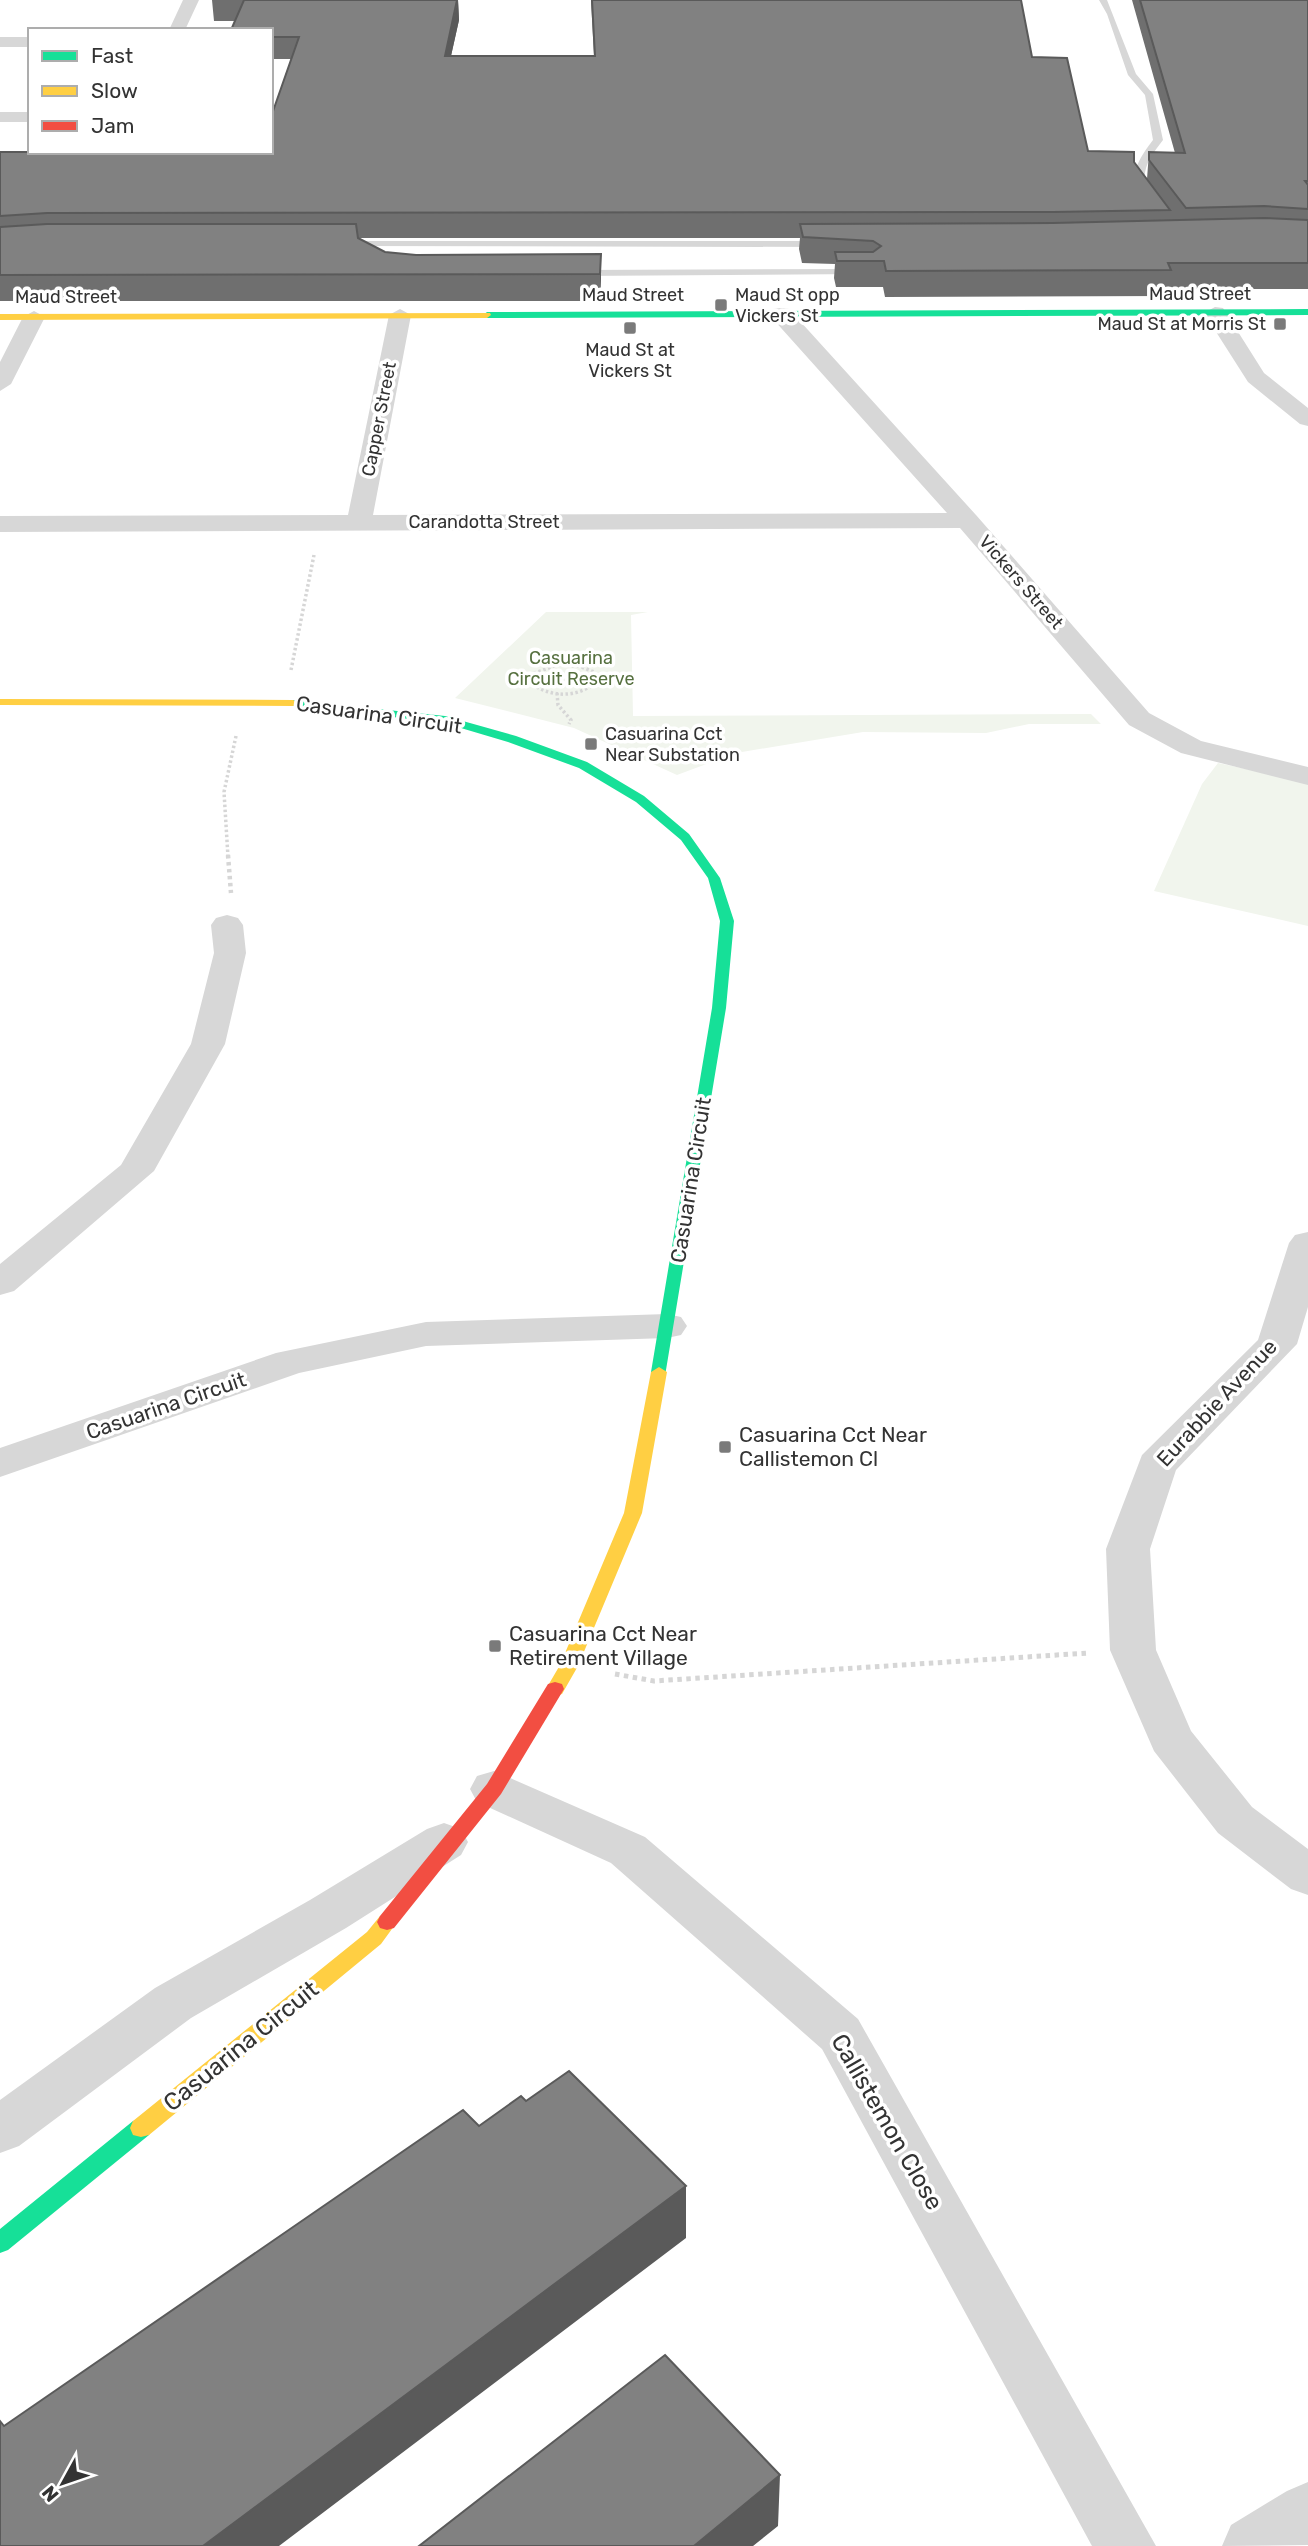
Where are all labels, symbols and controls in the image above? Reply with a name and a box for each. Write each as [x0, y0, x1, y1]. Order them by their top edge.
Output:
legend [28, 28, 273, 154]
text: Fast [91, 43, 133, 68]
text: Slow [91, 78, 138, 103]
text: Jam [91, 113, 135, 138]
street label: Maud Street [1149, 283, 1251, 305]
street label: Maud Street [582, 284, 684, 306]
place label: Maud St opp Vickers St [735, 284, 840, 327]
street label: Maud Street [15, 286, 117, 308]
marker: Maud St opp Vickers St [713, 297, 729, 313]
place label: Maud St at Morris St [1097, 313, 1266, 335]
marker: Maud St at Morris St [1272, 316, 1288, 332]
marker: Maud St at Vickers St [622, 320, 638, 336]
place label: Maud St at Vickers St [585, 339, 675, 382]
street label: Capper Street [357, 360, 401, 478]
street label: Carandotta Street [409, 511, 559, 533]
street label: Vickers Street [974, 530, 1068, 634]
park label: Casuarina Circuit Reserve [507, 647, 635, 690]
street label: Casuarina Circuit [294, 690, 464, 739]
place label: Casuarina Cct Near Substation [605, 723, 740, 766]
marker: Casuarina Cct Near Substation [583, 736, 599, 752]
street label: Casuarina Circuit [665, 1095, 716, 1265]
street label: Eurabbie Avenue [1151, 1334, 1282, 1471]
street label: Casuarina Circuit [83, 1366, 249, 1445]
place label: Casuarina Cct Near Callistemon Cl [739, 1422, 927, 1471]
marker: Casuarina Cct Near Callistemon Cl [717, 1439, 733, 1455]
place label: Casuarina Cct Near Retirement Village [509, 1621, 697, 1670]
marker: Casuarina Cct Near Retirement Village [487, 1638, 503, 1654]
street label: Casuarina Circuit [158, 1975, 324, 2117]
street label: Callistemon Close [825, 2029, 949, 2215]
north arrow [28, 2448, 98, 2518]
text: N [37, 2481, 64, 2506]

